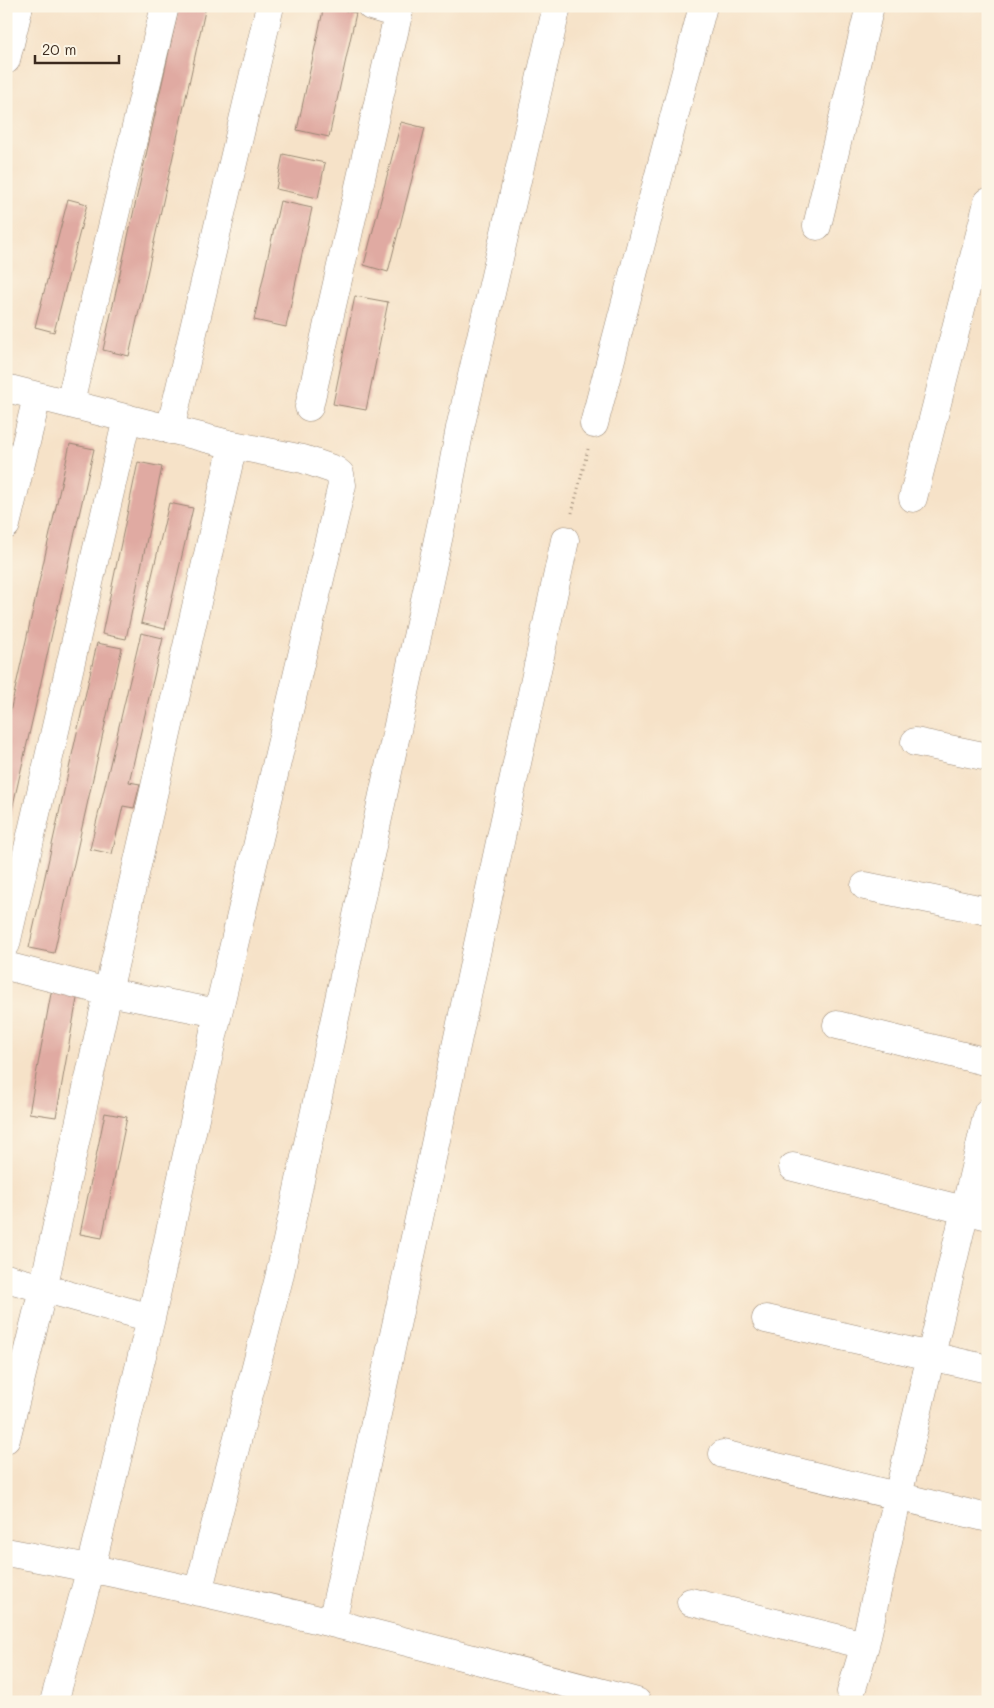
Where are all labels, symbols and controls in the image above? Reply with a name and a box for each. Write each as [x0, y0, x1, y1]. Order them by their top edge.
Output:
scale bar [35, 32, 119, 64]
text: 20 m [42, 39, 76, 59]

